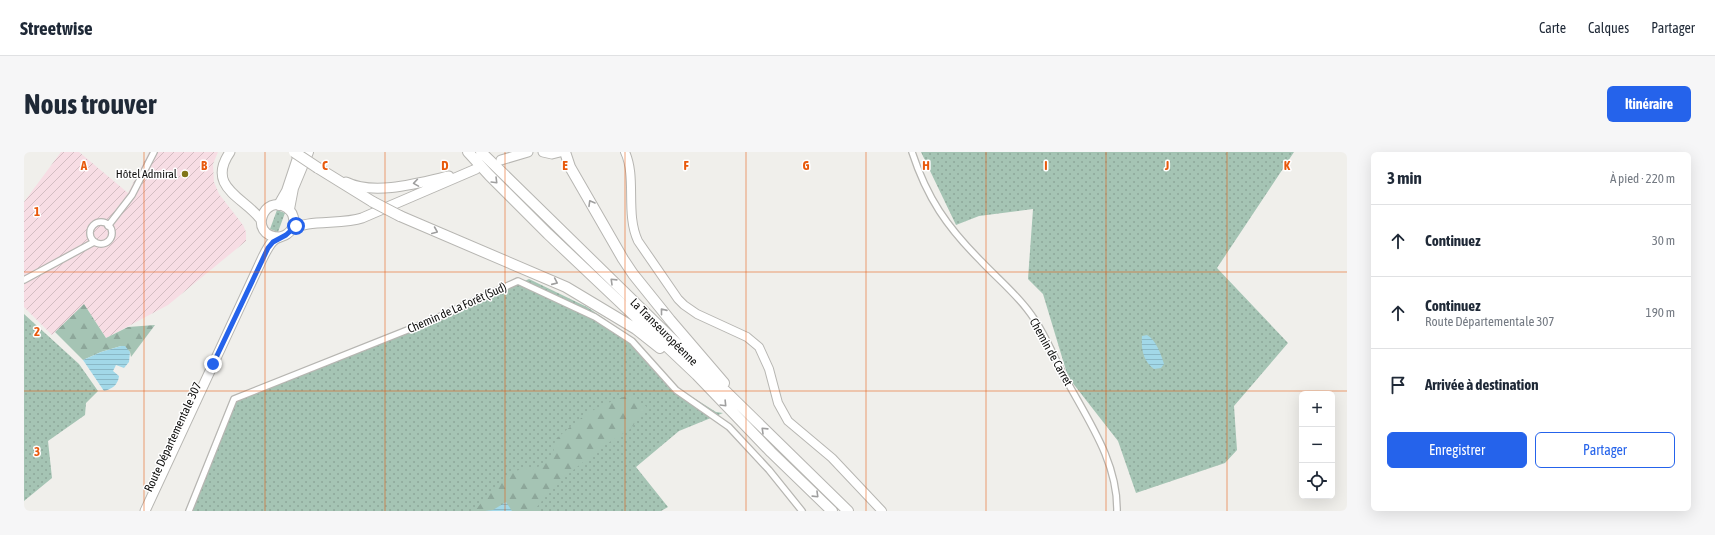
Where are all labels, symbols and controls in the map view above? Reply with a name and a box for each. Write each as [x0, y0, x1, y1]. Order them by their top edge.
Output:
text: Streetwise [20, 17, 93, 39]
text: Carte [1539, 20, 1566, 36]
text: Calques [1588, 20, 1629, 36]
text: Partager [1651, 20, 1695, 36]
button: Itinéraire [1607, 86, 1691, 122]
text: Nous trouver [24, 88, 156, 120]
text: A [80, 158, 88, 173]
text: B [201, 158, 208, 173]
text: C [322, 158, 328, 173]
text: D [441, 158, 449, 173]
text: E [562, 158, 568, 173]
text: F [683, 158, 689, 173]
text: G [803, 158, 810, 173]
text: H [922, 158, 930, 173]
text: I [1044, 158, 1048, 173]
text: J [1164, 158, 1169, 173]
text: K [1284, 158, 1291, 173]
place label: Hôtel Admiral [116, 167, 178, 181]
text: 3 min [1387, 168, 1422, 188]
marker: Hôtel Admiral [180, 169, 190, 179]
text: À pied · 220 m [1610, 171, 1675, 186]
one-way arrow [490, 176, 498, 184]
one-way arrow [413, 178, 419, 187]
one-way arrow [588, 200, 595, 207]
text: 1 [34, 204, 40, 219]
route start [287, 217, 305, 235]
one-way arrow [431, 226, 439, 234]
icon: ahead [1387, 230, 1409, 252]
text: Continuez [1425, 232, 1481, 249]
text: 30 m [1652, 233, 1675, 248]
one-way arrow [551, 277, 558, 285]
one-way arrow [610, 278, 618, 286]
street label: Chemin de La Forêt (Sud) [405, 280, 509, 336]
street label: La Transeuropéenne [627, 295, 701, 369]
text: Continuez [1425, 297, 1481, 314]
icon: ahead [1387, 302, 1409, 324]
text: 190 m [1646, 305, 1675, 320]
one-way arrow [660, 309, 667, 316]
text: Route Départementale 307 [1425, 314, 1554, 329]
street label: Chemin de Carret [1027, 316, 1076, 389]
text: 2 [34, 324, 40, 339]
route end [204, 355, 222, 373]
icon: arrive [1387, 374, 1409, 396]
text: Arrivée à destination [1425, 376, 1539, 393]
street label: Route Départementale 307 [141, 380, 205, 494]
map controls [1299, 391, 1335, 499]
button: + [1299, 391, 1335, 427]
one-way arrow [719, 399, 726, 406]
one-way arrow [761, 427, 769, 435]
button: − [1299, 427, 1335, 463]
button: Enregistrer [1387, 432, 1527, 468]
button: Partager [1535, 432, 1675, 468]
text: 3 [34, 444, 40, 459]
button: locate [1299, 463, 1335, 499]
one-way arrow [811, 491, 819, 498]

